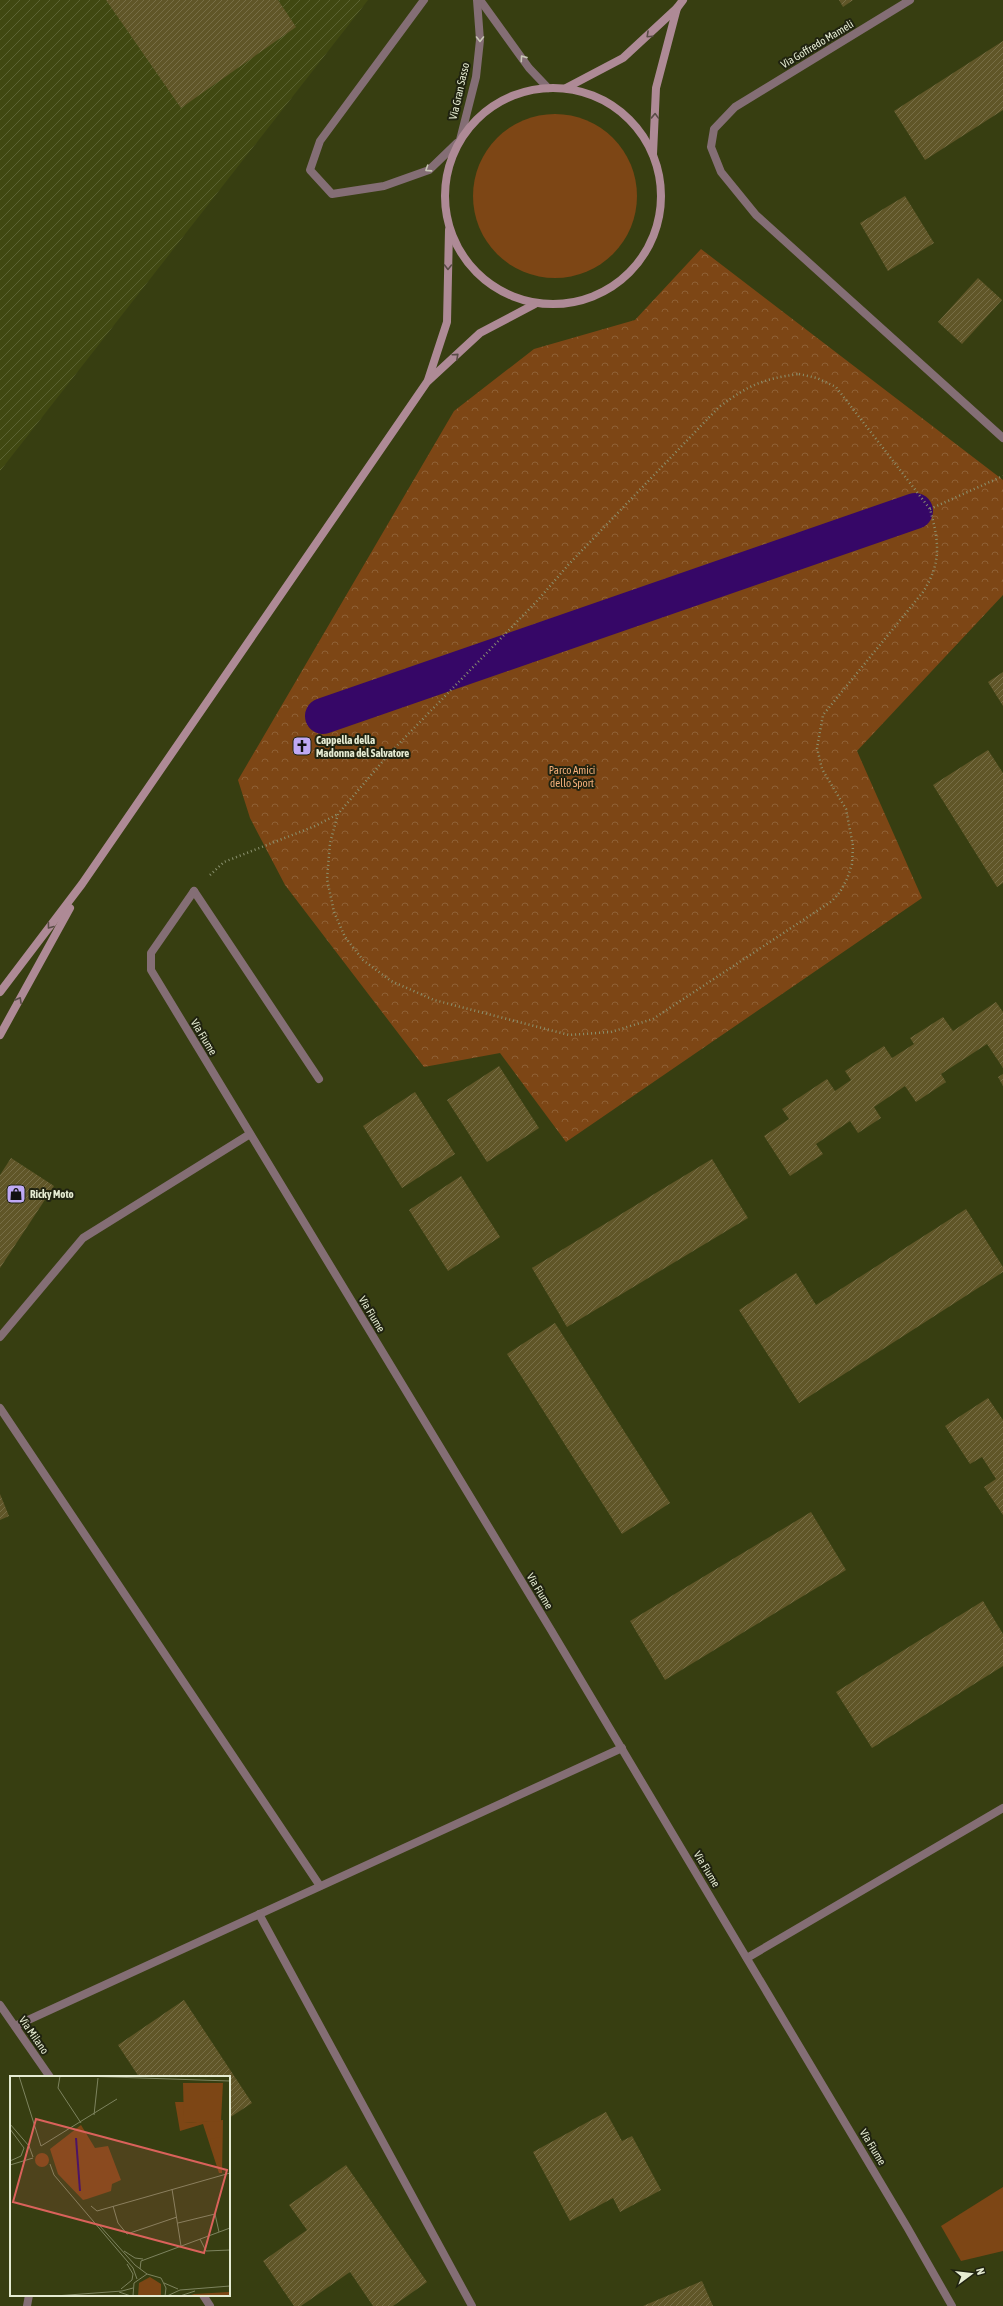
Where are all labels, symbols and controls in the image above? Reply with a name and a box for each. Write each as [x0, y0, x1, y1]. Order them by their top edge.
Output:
street label: Via Goffredo Mameli [779, 18, 855, 70]
one-way arrow [646, 30, 654, 37]
one-way arrow [476, 36, 484, 42]
one-way arrow [521, 56, 528, 63]
street label: Via Gran Sasso [447, 61, 471, 121]
one-way arrow [650, 113, 659, 119]
one-way arrow [426, 164, 433, 171]
one-way arrow [444, 264, 452, 270]
one-way arrow [451, 353, 458, 360]
place label: Cappella della Madonna del Salvatore [316, 734, 409, 759]
church icon: Cappella della Madonna del Salvatore [291, 735, 313, 757]
park label: Parco Amici dello Sport [549, 764, 595, 789]
one-way arrow [48, 922, 55, 929]
one-way arrow [14, 997, 21, 1005]
street label: Via Fiume [189, 1017, 219, 1057]
shop icon: Ricky Moto [5, 1183, 27, 1205]
place label: Ricky Moto [30, 1188, 74, 1200]
street label: Via Fiume [357, 1294, 387, 1334]
street label: Via Fiume [525, 1571, 555, 1611]
street label: Via Fiume [692, 1849, 722, 1889]
street label: Via Milano [17, 2014, 51, 2056]
inset map [10, 2076, 230, 2296]
street label: Via Fiume [858, 2127, 888, 2167]
north arrow [951, 2254, 991, 2294]
text: N [974, 2267, 987, 2276]

